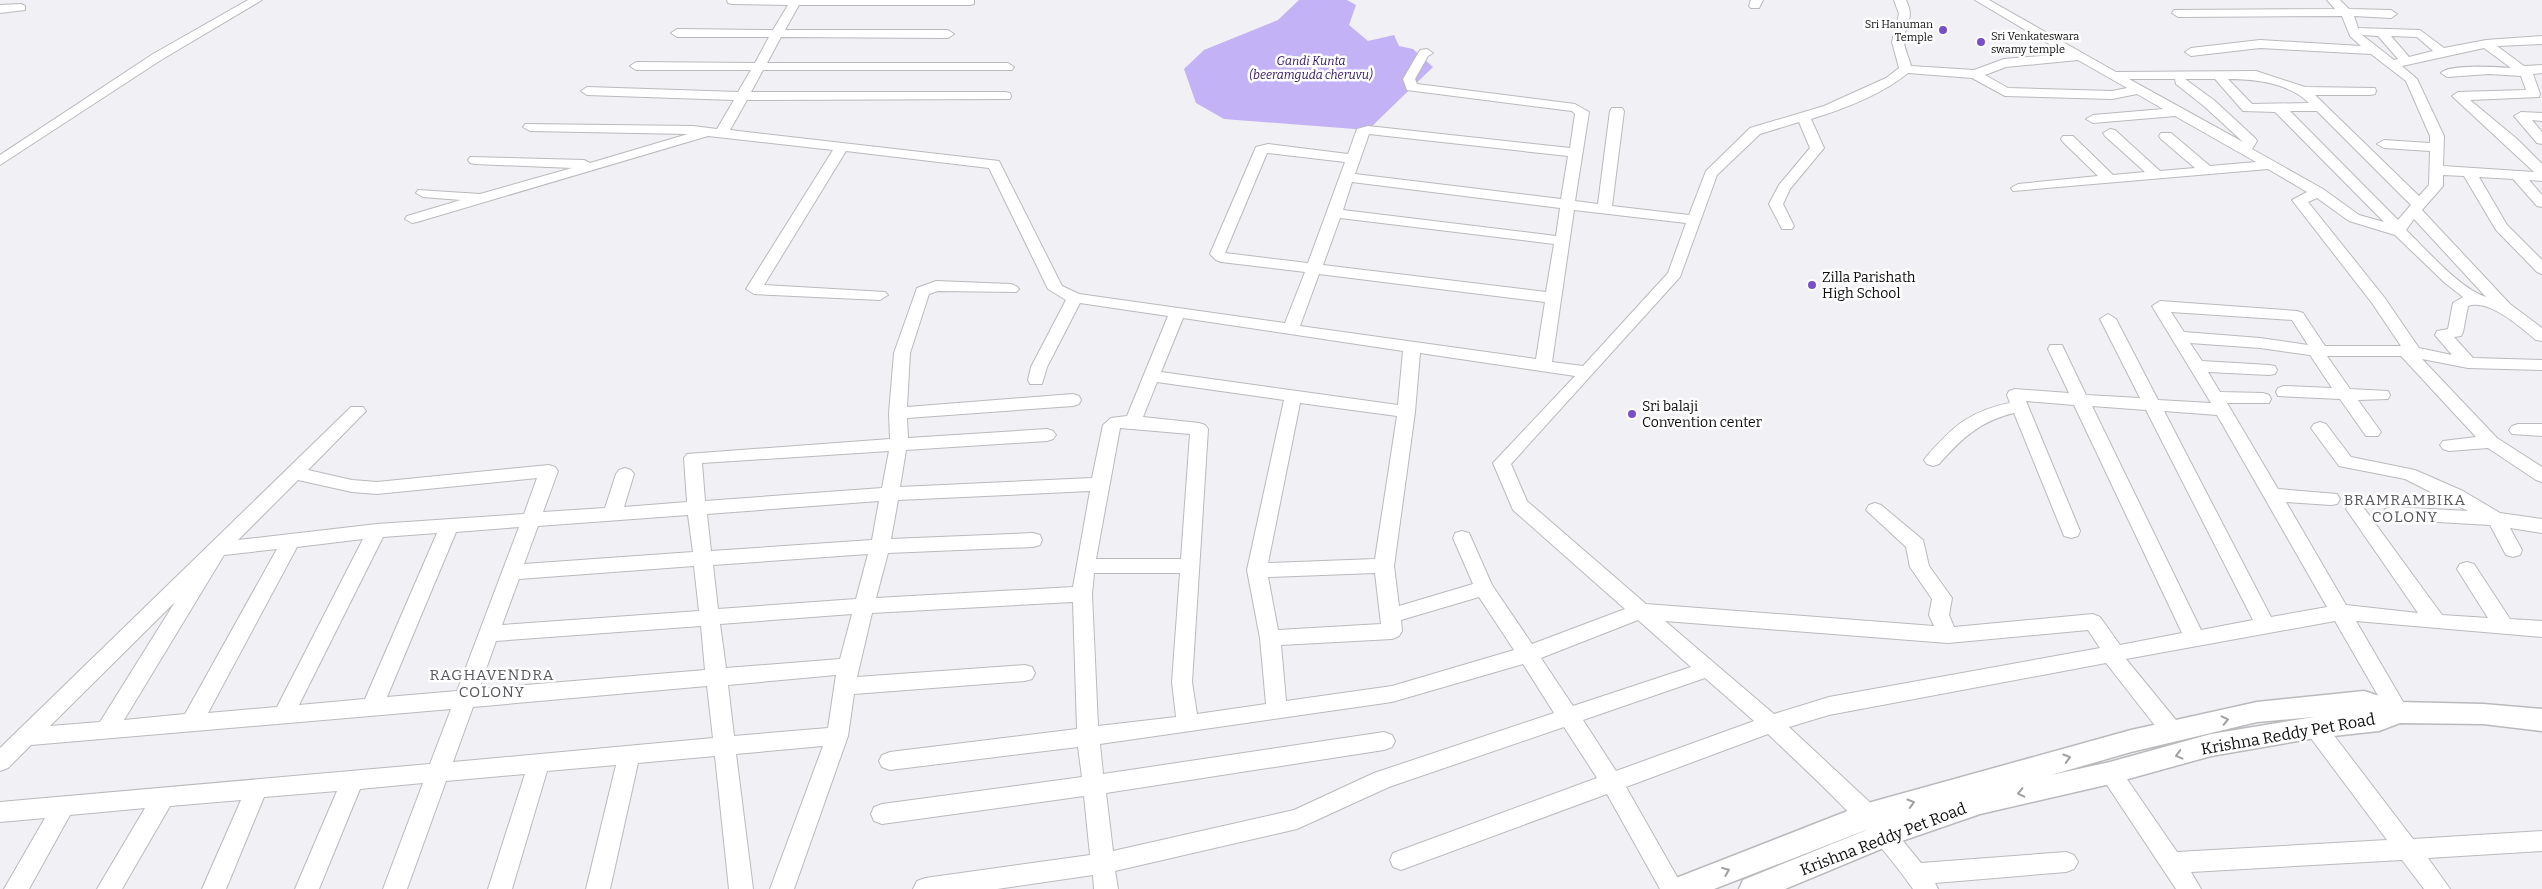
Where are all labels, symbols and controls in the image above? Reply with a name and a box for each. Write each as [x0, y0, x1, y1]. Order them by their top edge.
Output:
place label: Sri Hanuman Temple [1865, 18, 1933, 44]
marker: Sri Hanuman Temple [1937, 24, 1949, 36]
place label: Sri Venkateswara swamy temple [1991, 30, 2079, 56]
marker: Sri Venkateswara swamy temple [1975, 36, 1987, 48]
water label: Gandi Kunta (beeramguda cheruvu) [1249, 54, 1373, 82]
place label: Zilla Parishath High School [1822, 269, 1916, 302]
marker: Zilla Parishath High School [1806, 279, 1818, 291]
place label: Sri balaji Convention center [1642, 398, 1762, 431]
marker: Sri balaji Convention center [1626, 408, 1638, 420]
district label: BRAMRAMBIKA COLONY [2344, 491, 2466, 526]
district label: RAGHAVENDRA COLONY [429, 666, 555, 701]
street label: Krishna Reddy Pet Road [2200, 709, 2377, 759]
one-way arrow [2221, 715, 2230, 725]
one-way arrow [2175, 749, 2184, 760]
one-way arrow [2063, 754, 2071, 764]
one-way arrow [2017, 787, 2026, 798]
street label: Krishna Reddy Pet Road [1797, 798, 1969, 879]
one-way arrow [1906, 798, 1915, 808]
one-way arrow [1721, 867, 1730, 877]

